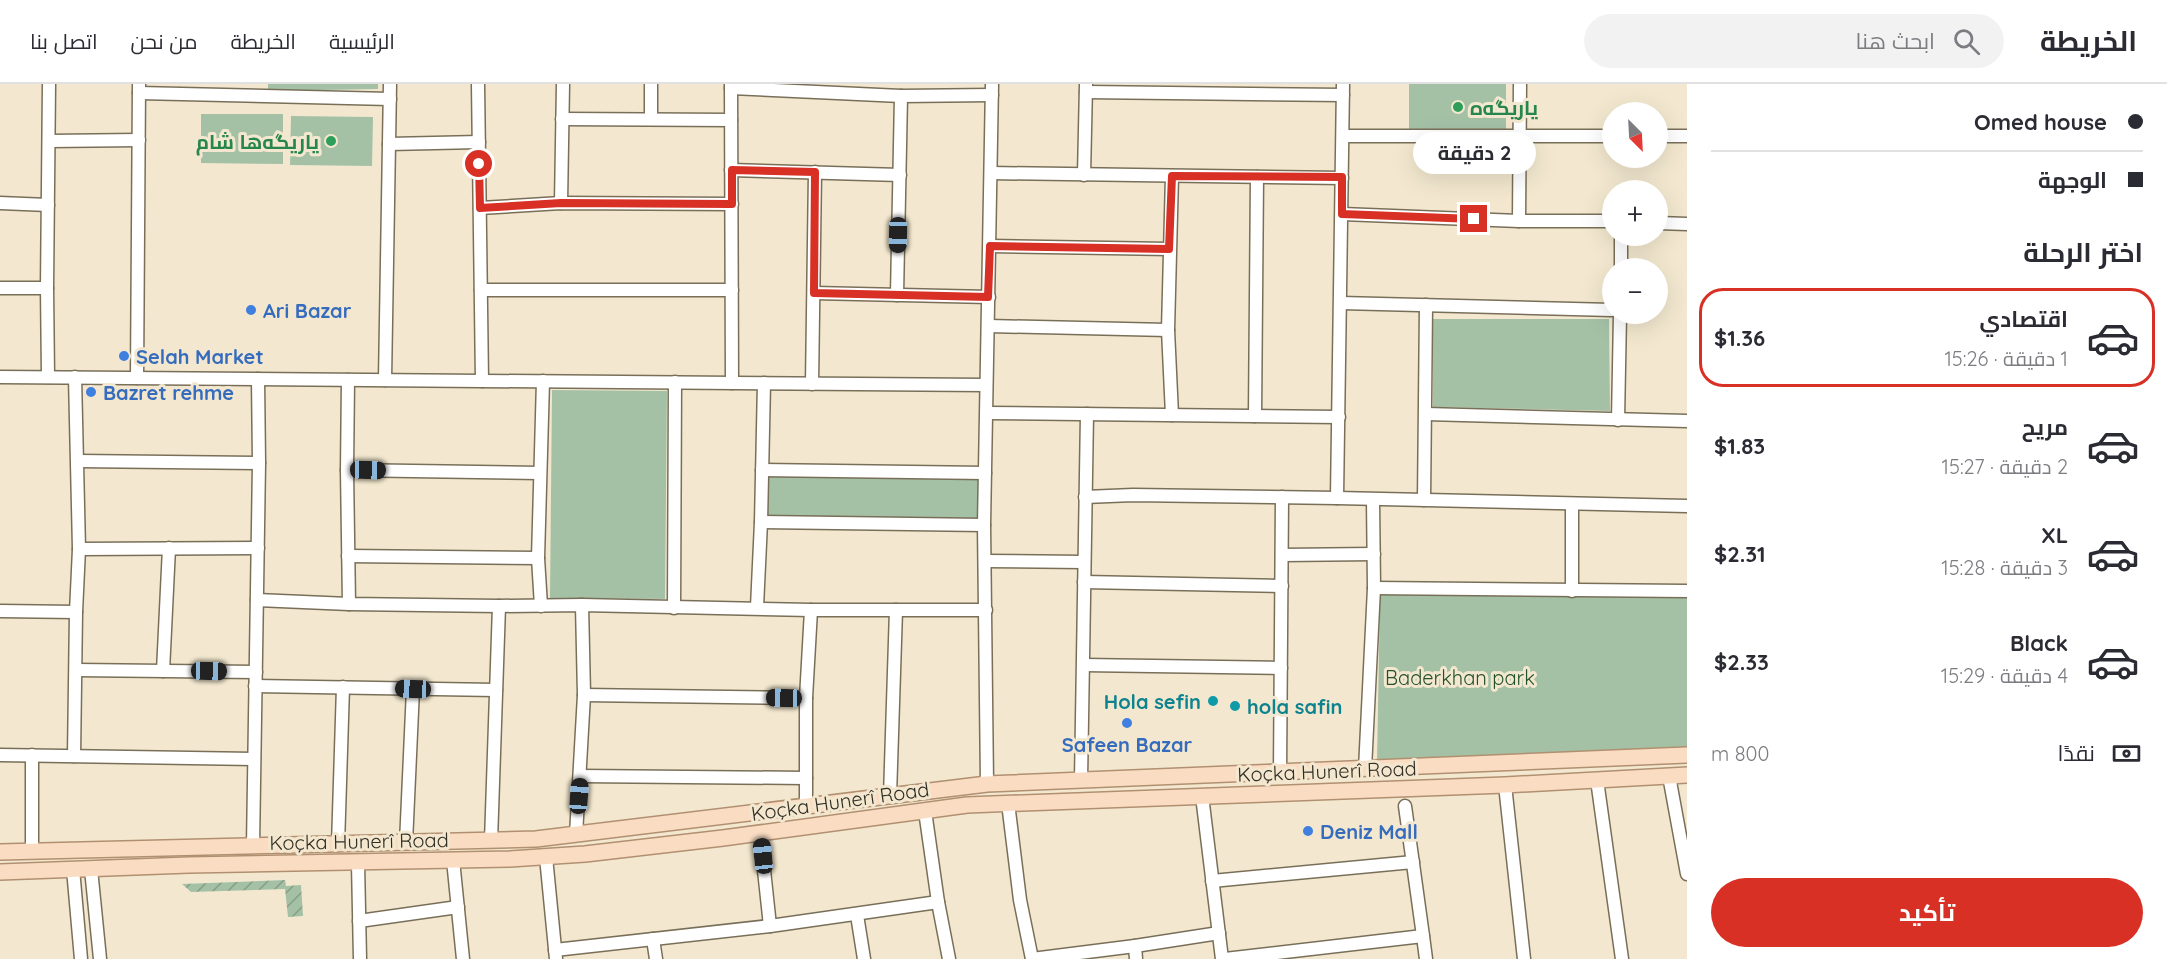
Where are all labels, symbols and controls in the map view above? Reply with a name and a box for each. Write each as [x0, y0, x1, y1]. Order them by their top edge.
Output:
search box [1584, 14, 2004, 68]
text: الخريطة [2040, 23, 2137, 58]
icon: search [1950, 25, 1983, 58]
text: ابحث هنا [1855, 27, 1935, 55]
text: اتصل بنا [30, 28, 98, 54]
text: من نحن [131, 28, 197, 54]
text: الخريطة [230, 28, 296, 54]
text: الرئيسية [329, 28, 395, 54]
place label: یاریگه‌ه [1470, 95, 1538, 120]
marker: یاریگه‌ه [1451, 100, 1465, 114]
north arrow [1602, 102, 1668, 168]
map controls [1602, 102, 1668, 324]
text: Omed house [1974, 108, 2107, 136]
place label: ياريگه‌ها شام [196, 129, 319, 156]
callout: 2 دقيقة [1412, 132, 1536, 174]
marker: ياريگه‌ها شام [324, 134, 338, 148]
text: 2 دقيقة [1438, 140, 1511, 165]
route start [465, 150, 492, 177]
text: الوجهة [2038, 166, 2107, 194]
button: + [1602, 180, 1668, 246]
route end [1460, 205, 1487, 232]
car [889, 217, 907, 253]
text: اختر الرحلة [2023, 235, 2143, 269]
button: − [1602, 258, 1668, 324]
place label: Ari Bazar [263, 298, 352, 323]
marker: Ari Bazar [244, 303, 258, 317]
text: اقتصادي [1979, 305, 2068, 333]
icon: car [2086, 311, 2140, 365]
text: $1.36 [1714, 324, 1765, 352]
place label: Selah Market [136, 344, 264, 369]
text: 1 دقيقة · 15:26 [1944, 346, 2068, 371]
marker: Selah Market [117, 349, 131, 363]
place label: Bazret rehme [103, 380, 234, 405]
marker: Bazret rehme [84, 385, 98, 399]
text: مريح [2022, 413, 2068, 441]
icon: car [2086, 419, 2140, 473]
text: $1.83 [1714, 432, 1765, 460]
text: 2 دقيقة · 15:27 [1942, 454, 2068, 479]
car [350, 461, 386, 479]
text: XL [2041, 521, 2068, 549]
icon: car [2086, 527, 2140, 581]
text: $2.31 [1714, 540, 1766, 568]
text: 3 دقيقة · 15:28 [1941, 555, 2068, 580]
text: Black [2010, 629, 2068, 657]
icon: car [2086, 635, 2140, 689]
text: $2.33 [1714, 648, 1769, 676]
car [191, 662, 227, 680]
text: 4 دقيقة · 15:29 [1941, 663, 2068, 688]
park label: Baderkhan park [1385, 665, 1535, 690]
car [395, 679, 431, 699]
car [766, 689, 802, 707]
place label: Hola sefin [1104, 689, 1201, 714]
marker: Hola sefin [1206, 694, 1220, 708]
place label: hola safin [1247, 694, 1343, 719]
marker: hola safin [1228, 699, 1242, 713]
marker: Safeen Bazar [1120, 716, 1134, 730]
place label: Safeen Bazar [1062, 732, 1192, 757]
icon: cash [2110, 737, 2143, 770]
text: نقدًا [2057, 739, 2095, 767]
text: 800 m [1711, 741, 1769, 766]
street label: Koçka Hunerî Road [1237, 755, 1417, 787]
street label: Koçka Hunerî Road [749, 776, 931, 826]
car [569, 777, 589, 815]
place label: Deniz Mall [1320, 819, 1418, 844]
marker: Deniz Mall [1301, 824, 1315, 838]
street label: Koçka Hunerî Road [269, 827, 449, 855]
car [752, 837, 774, 875]
button: تأكيد [1711, 878, 2143, 947]

